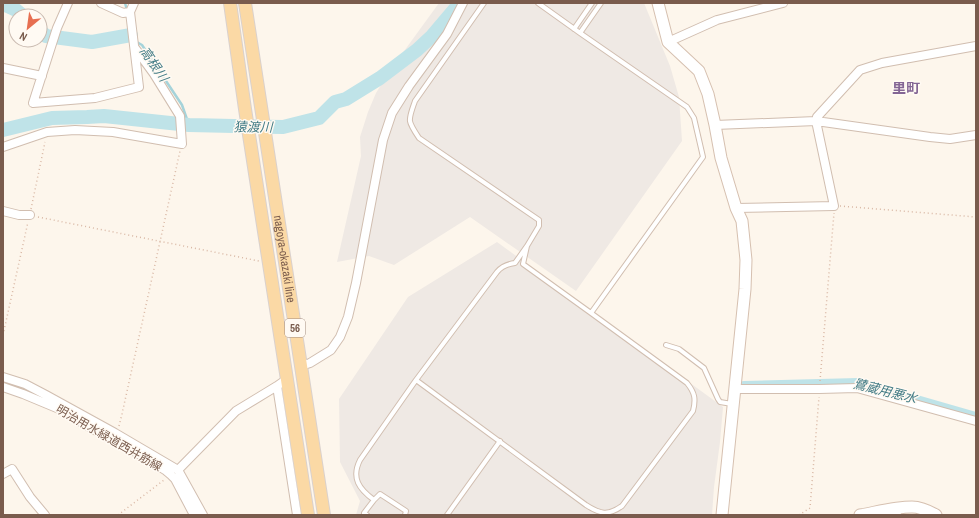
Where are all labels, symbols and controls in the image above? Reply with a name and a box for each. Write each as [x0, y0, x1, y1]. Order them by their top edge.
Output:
north arrow [8, 8, 48, 48]
text: N [17, 29, 29, 44]
water label: 高根川 [136, 43, 173, 86]
district label: 里町 [892, 79, 920, 97]
water label: 猿渡川 [233, 118, 275, 136]
street label: nagoya-okazaki line [270, 214, 299, 304]
road number: 56 [285, 319, 305, 337]
water label: 鷺蔵用悪水 [851, 375, 921, 408]
street label: 明治用水緑道西井筋線 [53, 401, 165, 475]

